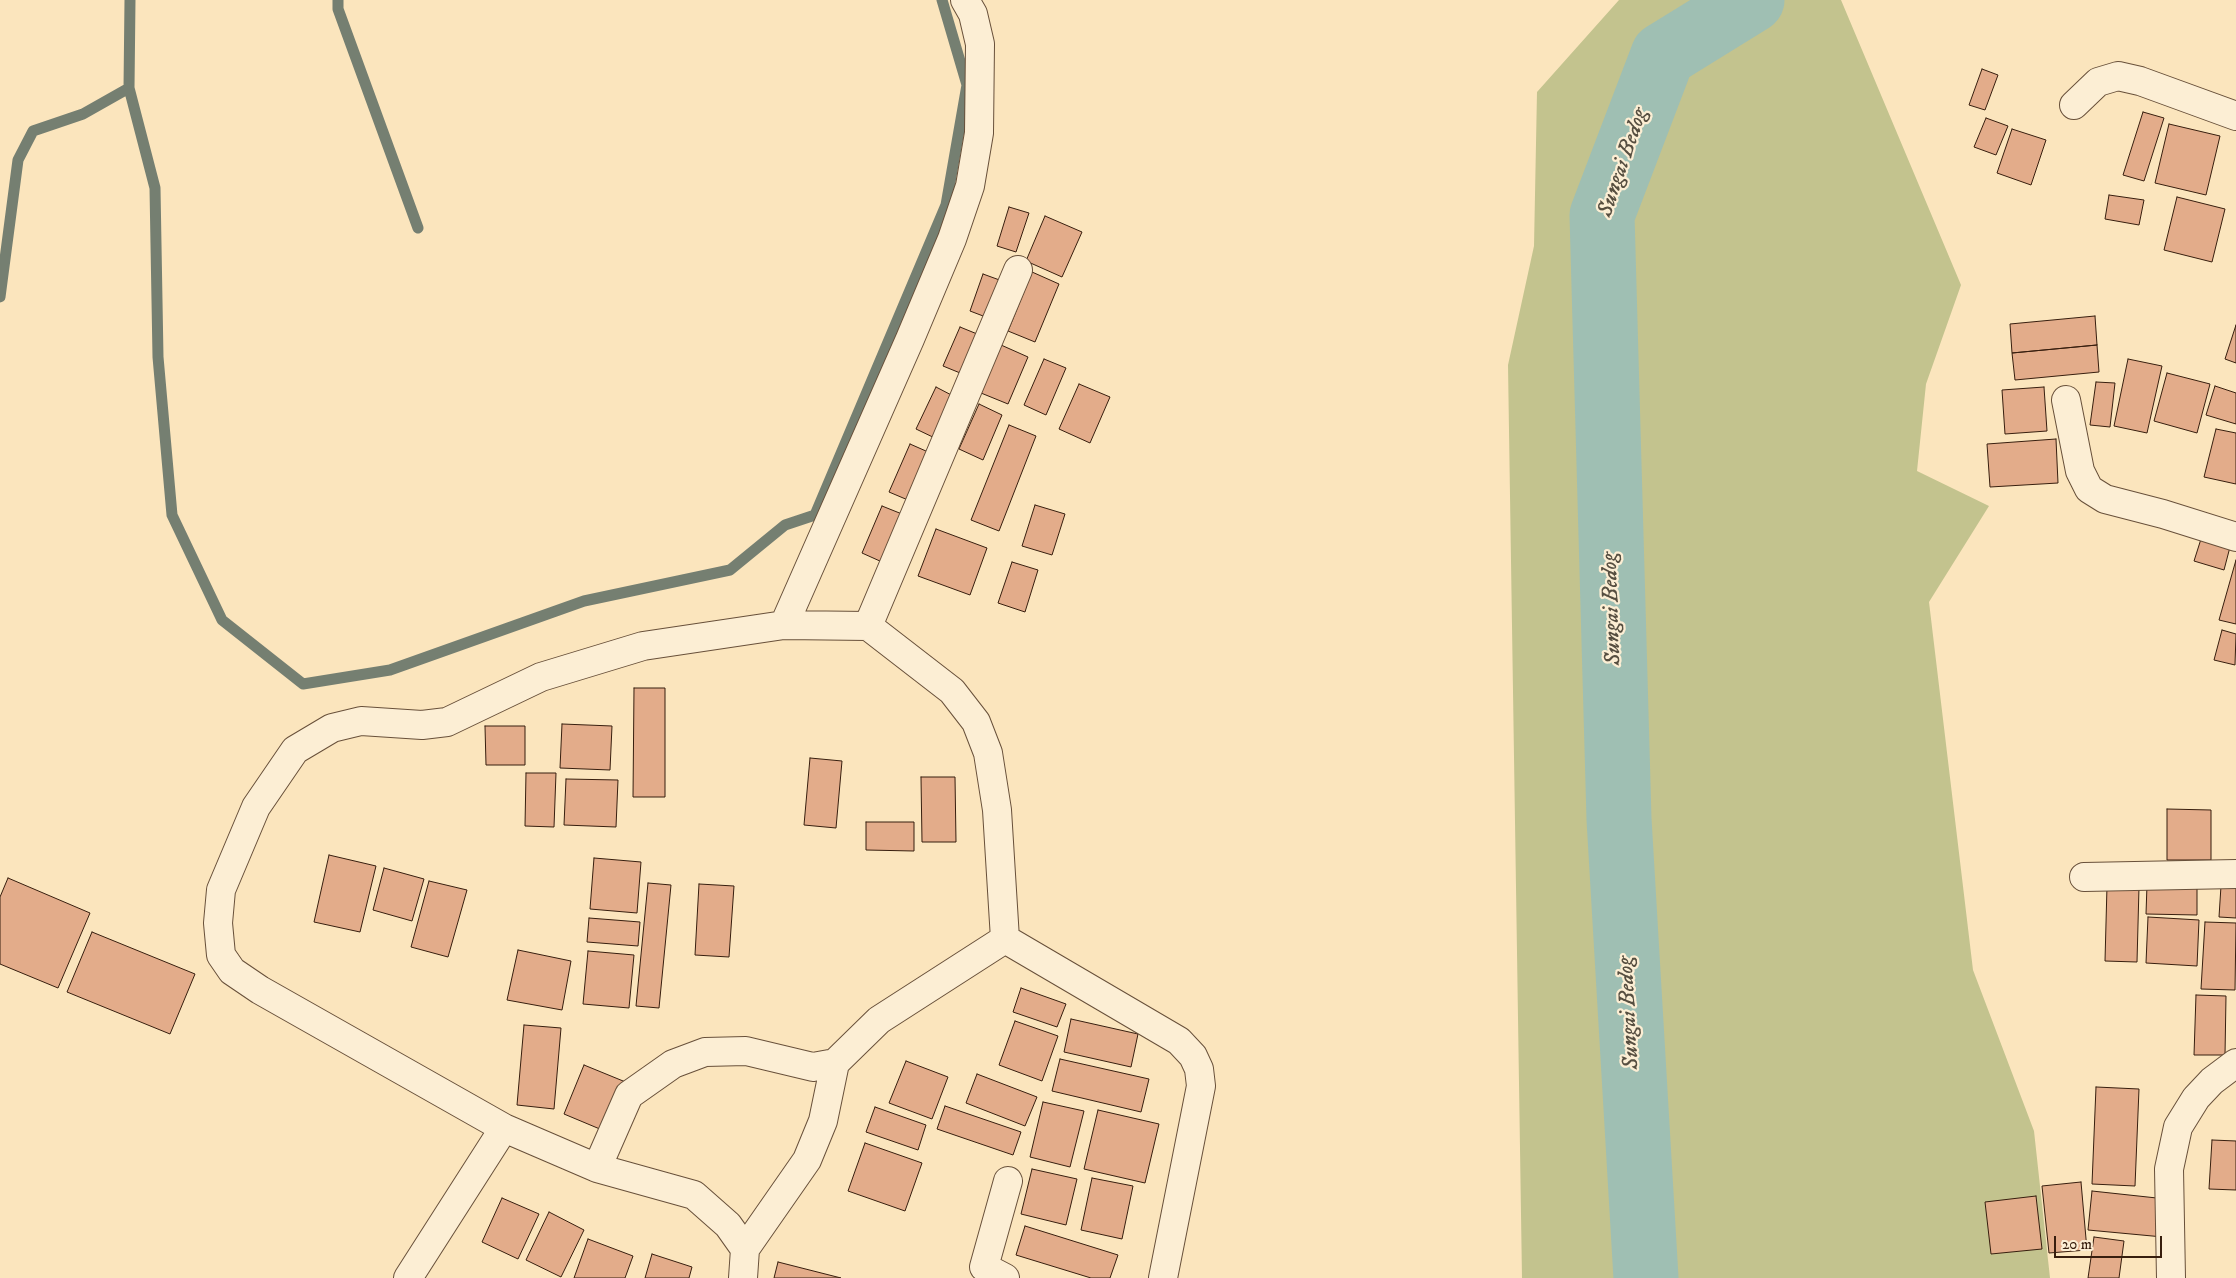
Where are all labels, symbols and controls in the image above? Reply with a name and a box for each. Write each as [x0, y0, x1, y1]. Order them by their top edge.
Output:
water label: Sungai Bedog [1593, 105, 1655, 221]
water label: Sungai Bedog [1598, 552, 1628, 666]
water label: Sungai Bedog [1614, 956, 1646, 1070]
scale bar [2056, 1226, 2164, 1258]
text: 20 m [2062, 1235, 2092, 1254]

